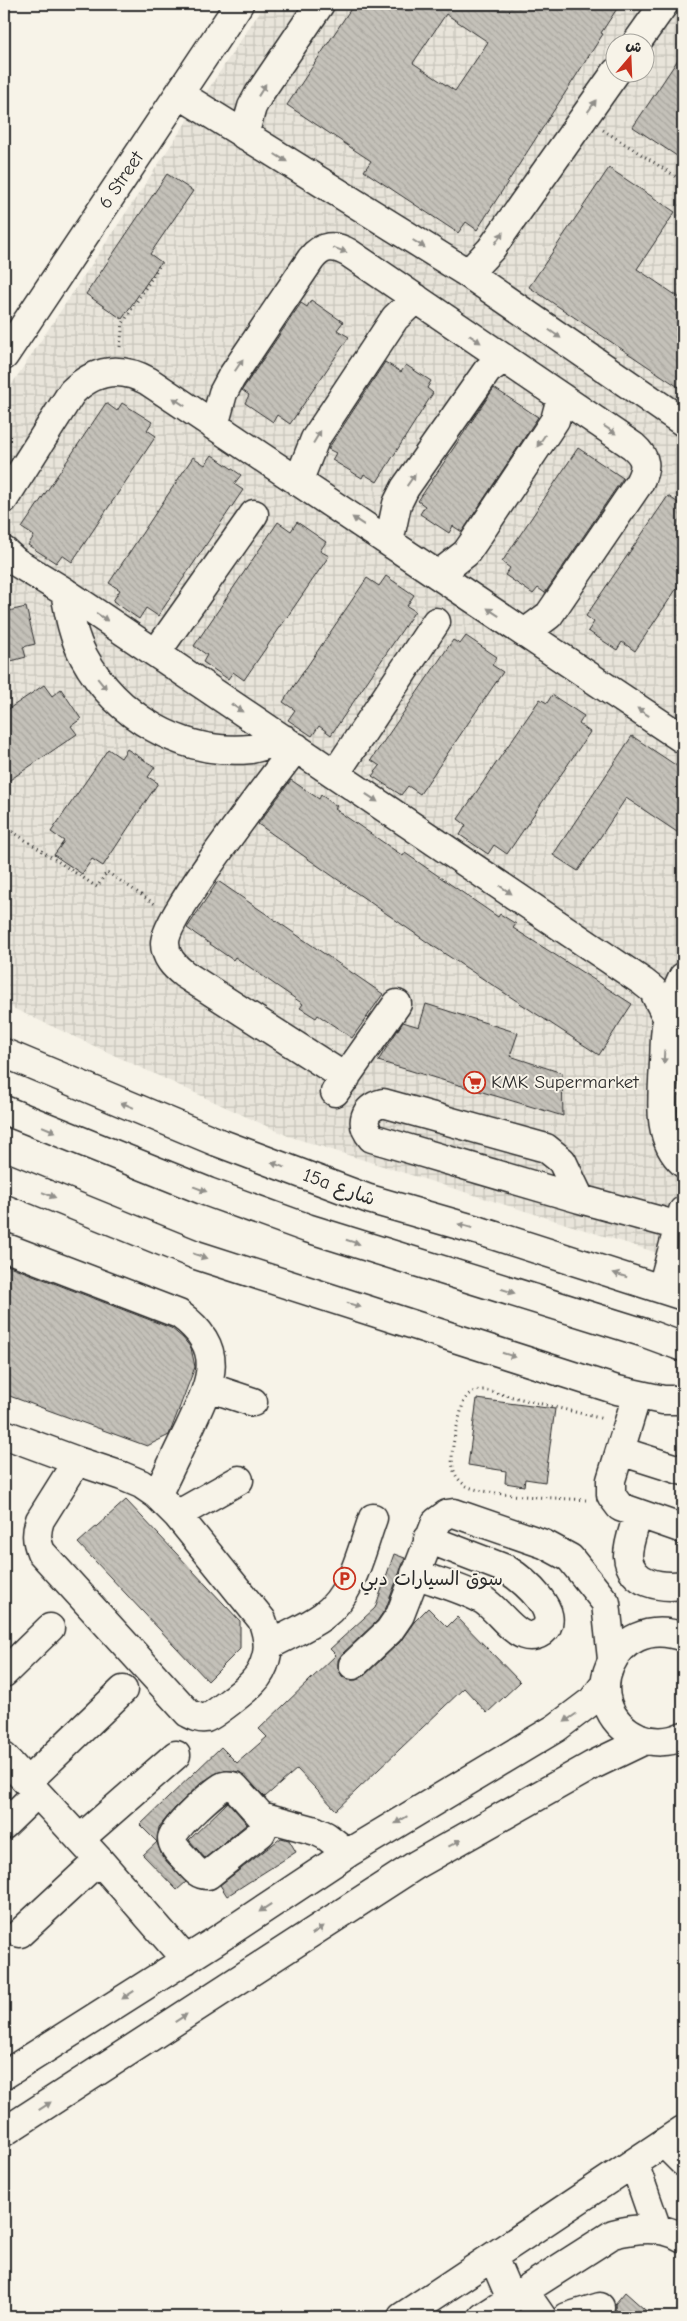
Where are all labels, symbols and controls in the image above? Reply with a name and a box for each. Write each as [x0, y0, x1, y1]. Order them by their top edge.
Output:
north arrow [604, 32, 654, 82]
text: ش [624, 36, 644, 57]
one-way arrow [257, 83, 267, 97]
one-way arrow [587, 99, 597, 112]
street label: 6 Street [94, 147, 148, 213]
one-way arrow [275, 153, 288, 163]
one-way arrow [494, 232, 504, 245]
one-way arrow [413, 239, 426, 248]
one-way arrow [333, 246, 348, 254]
one-way arrow [548, 329, 561, 339]
one-way arrow [469, 334, 482, 344]
one-way arrow [235, 358, 244, 372]
one-way arrow [172, 397, 186, 407]
one-way arrow [603, 425, 617, 435]
one-way arrow [312, 430, 321, 443]
one-way arrow [536, 434, 546, 448]
one-way arrow [406, 474, 416, 487]
one-way arrow [351, 517, 365, 526]
one-way arrow [486, 607, 500, 617]
one-way arrow [96, 612, 109, 622]
one-way arrow [97, 677, 108, 690]
one-way arrow [230, 703, 244, 712]
one-way arrow [636, 707, 649, 717]
one-way arrow [365, 794, 379, 803]
one-way arrow [500, 885, 513, 894]
one-way arrow [660, 1050, 668, 1066]
supermarket icon: KMK Supermarket [463, 1070, 487, 1094]
place label: KMK Supermarket [491, 1071, 639, 1093]
one-way arrow [119, 1101, 134, 1109]
one-way arrow [42, 1125, 57, 1133]
one-way arrow [270, 1161, 285, 1169]
street label: 15a شارع [299, 1164, 378, 1212]
one-way arrow [193, 1185, 208, 1193]
one-way arrow [42, 1192, 56, 1200]
one-way arrow [458, 1222, 473, 1230]
one-way arrow [346, 1239, 361, 1247]
one-way arrow [192, 1253, 207, 1260]
one-way arrow [613, 1271, 628, 1279]
one-way arrow [501, 1287, 516, 1295]
one-way arrow [347, 1302, 362, 1310]
one-way arrow [502, 1351, 517, 1359]
parking icon: سوق السيارات دبي [332, 1567, 356, 1591]
place label: سوق السيارات دبي [360, 1568, 503, 1595]
one-way arrow [563, 1713, 577, 1723]
one-way arrow [395, 1815, 408, 1824]
one-way arrow [448, 1839, 463, 1847]
one-way arrow [258, 1904, 272, 1913]
one-way arrow [311, 1925, 324, 1934]
one-way arrow [121, 1991, 134, 2000]
one-way arrow [175, 2014, 188, 2023]
one-way arrow [38, 2101, 51, 2111]

